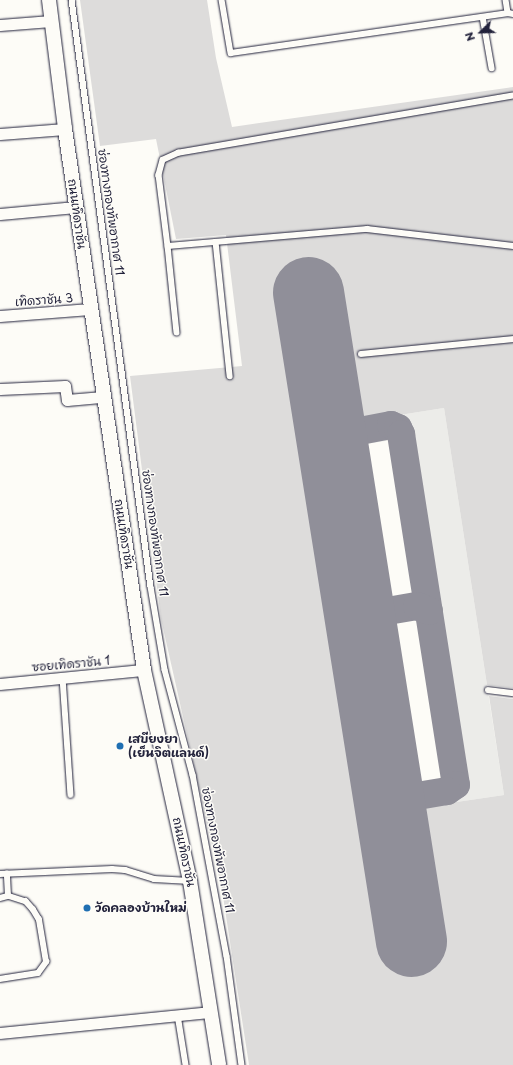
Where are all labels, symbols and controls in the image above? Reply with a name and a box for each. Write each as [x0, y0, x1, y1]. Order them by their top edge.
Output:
north arrow [461, 12, 501, 52]
text: N [460, 30, 479, 44]
street label: ช่องทางกองทัพอากาศ 11 [95, 148, 127, 276]
street label: ถนนเทิดราชัน [65, 178, 89, 250]
street label: เทิดราชัน 3 [14, 291, 74, 309]
street label: ช่องทางกองทัพอากาศ 11 [139, 469, 171, 597]
street label: ถนนเทิดราชัน [111, 498, 137, 570]
street label: ซอยเทิดราชัน 1 [31, 653, 111, 675]
place label: เสบียงยา (เย็นจิตแลนด์) [128, 732, 209, 760]
marker: เสบียงยา (เย็นจิตแลนด์) [115, 741, 125, 751]
street label: ช่องทางกองทัพอากาศ 11 [199, 786, 237, 914]
street label: ถนนเทิดราชัน [170, 816, 198, 888]
place label: วัดคลองบ้านใหม่ [95, 901, 187, 915]
marker: วัดคลองบ้านใหม่ [82, 903, 92, 913]

